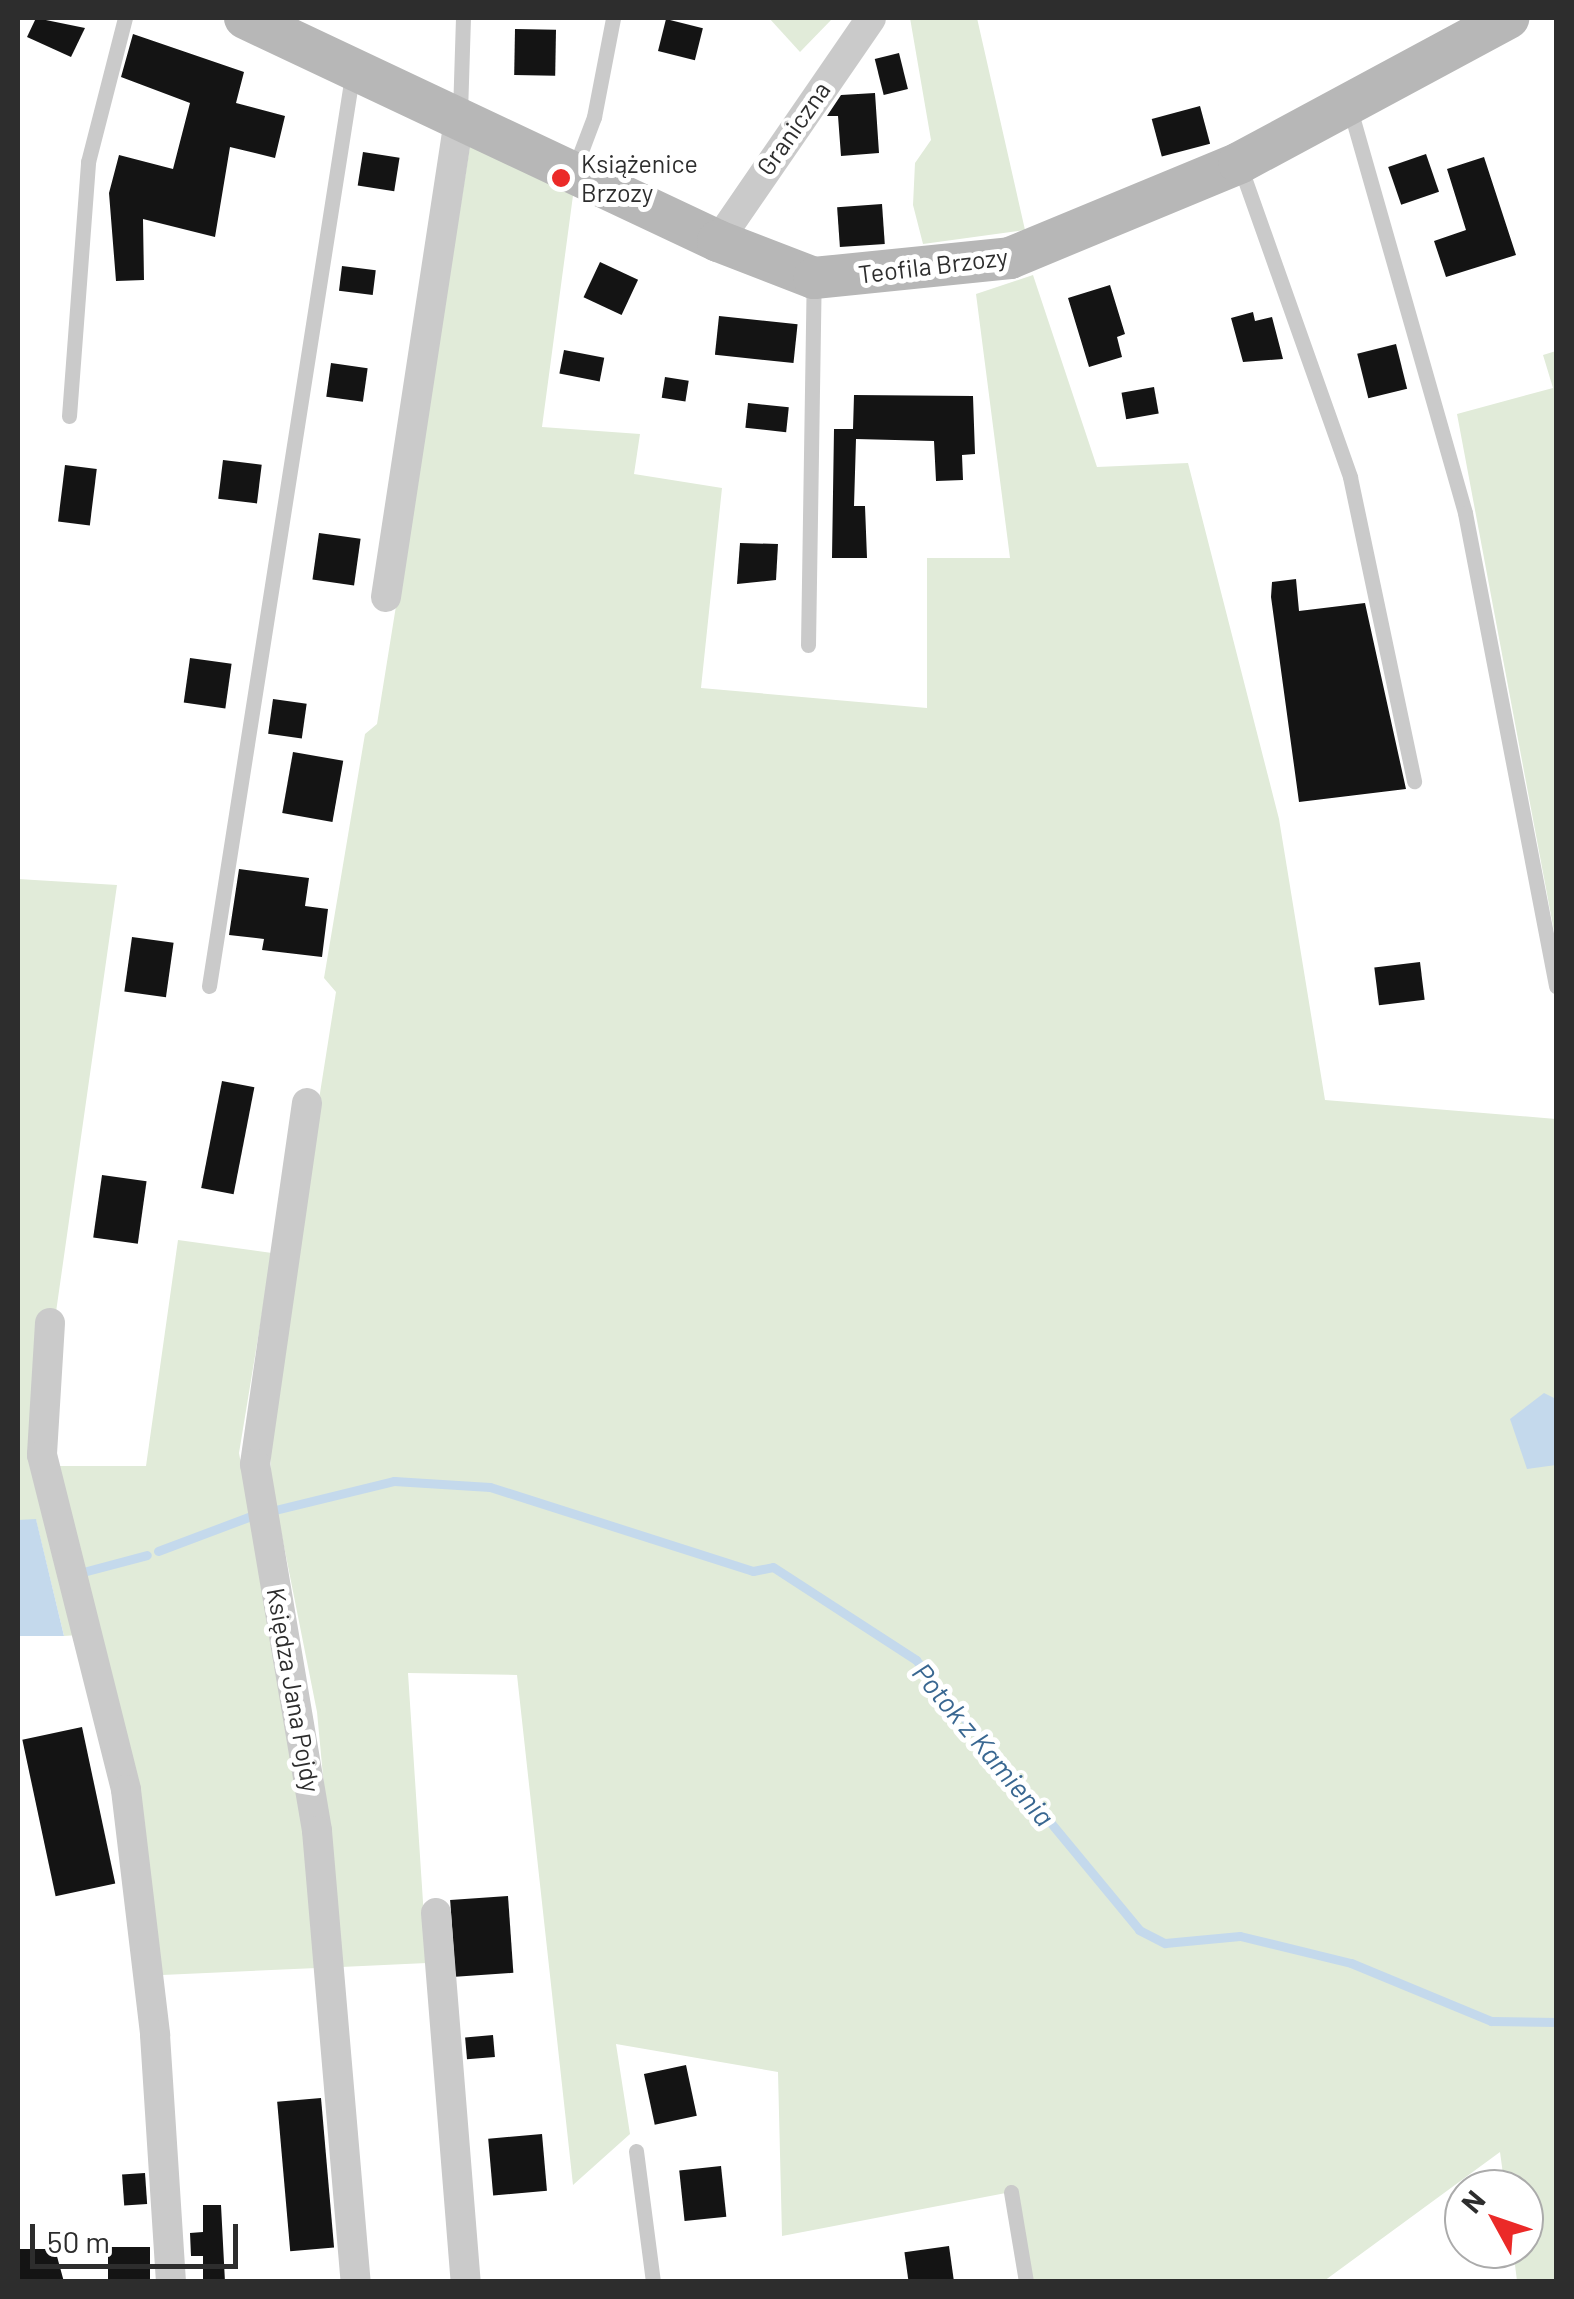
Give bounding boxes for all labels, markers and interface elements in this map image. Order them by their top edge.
street label: Graniczna [750,75,836,181]
place label: Książenice Brzozy [581,149,698,208]
marker: Książenice Brzozy [550,167,572,189]
street label: Teofila Brzozy [856,241,1010,289]
street label: Księdza Jana Pojdy [261,1585,327,1795]
water label: Potok z Kamienia [906,1656,1062,1832]
north arrow [1444,2169,1544,2269]
text: N [1454,2183,1492,2219]
scale bar [35,2204,242,2266]
text: 50 m [47,2223,110,2259]

